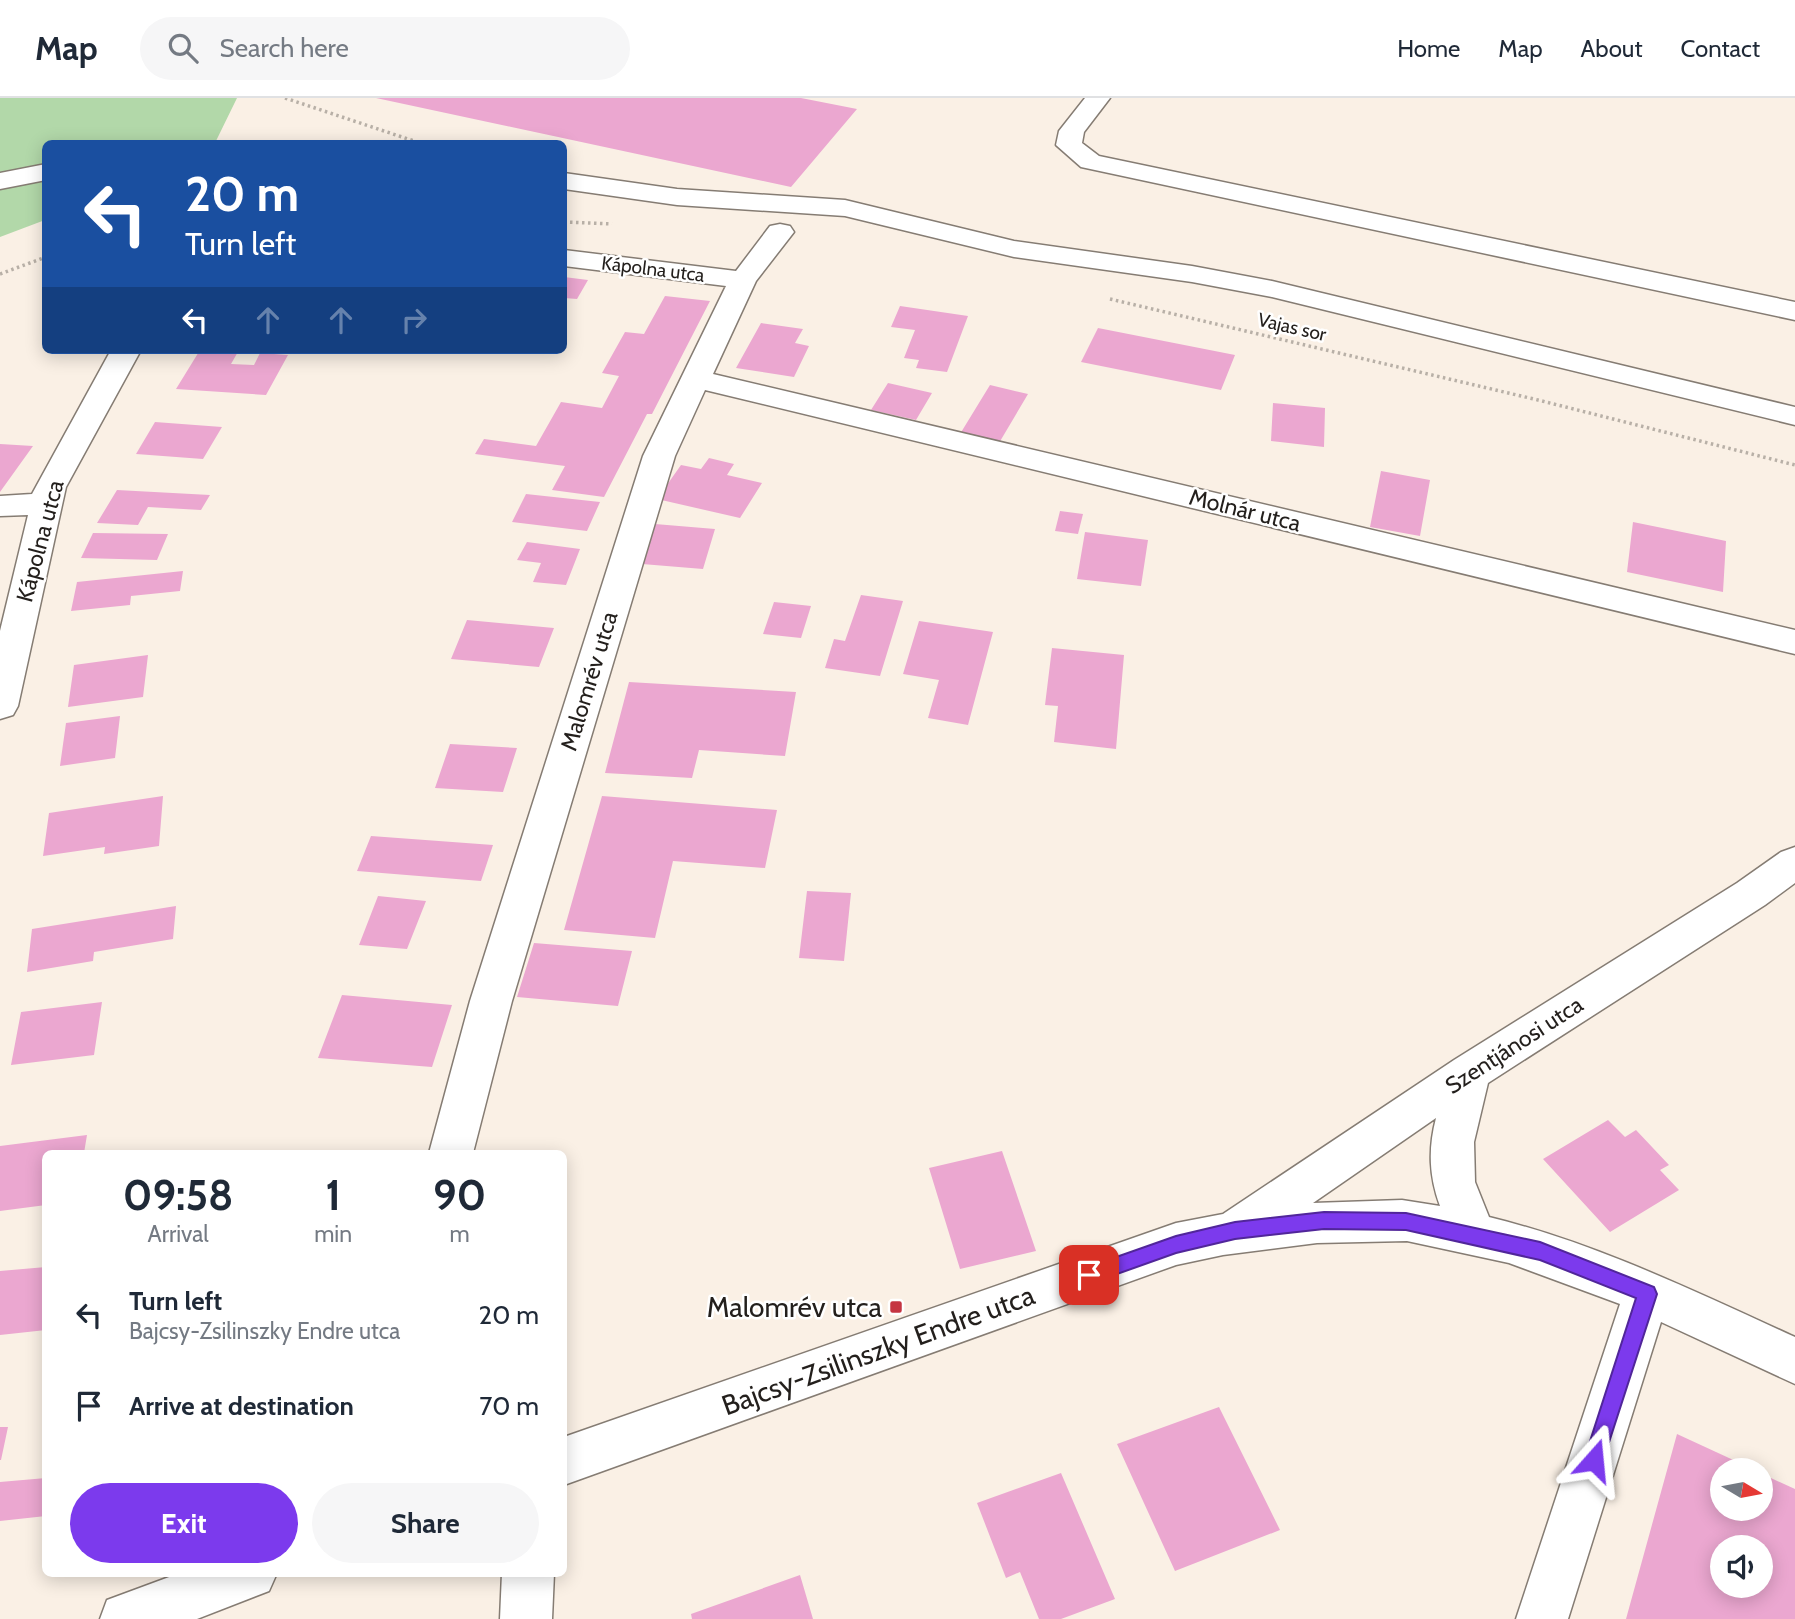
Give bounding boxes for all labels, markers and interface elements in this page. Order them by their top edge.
search box [140,17,630,80]
text: Map [35,28,98,68]
icon: search [164,29,202,67]
text: Search here [220,32,349,64]
text: Home [1397,34,1460,63]
text: Map [1498,34,1543,63]
text: About [1581,34,1643,63]
text: Contact [1681,34,1760,63]
text: 20 m [185,164,299,223]
icon: left [70,168,161,259]
text: Turn left [185,224,296,263]
street label: Kápolna utca [600,251,706,287]
icon: left [176,301,214,339]
icon: ahead [249,301,287,339]
icon: ahead [322,301,360,339]
icon: right [395,301,433,339]
street label: Vajas sor [1256,308,1328,346]
street label: Kápolna utca [10,477,70,605]
street label: Molnár utca [1186,483,1304,537]
street label: Malomrév utca [555,608,623,754]
street label: Szentjánosi utca [1440,990,1588,1100]
text: 09:58 [123,1169,233,1221]
text: 1 [325,1169,341,1221]
text: 90 [433,1169,486,1221]
text: Arrival [147,1220,209,1248]
text: min [314,1220,352,1248]
text: m [449,1220,470,1248]
pin [1059,1245,1119,1305]
icon: arrive [1070,1256,1108,1294]
street label: Bajcsy-Zsilinszky Endre utca [717,1277,1039,1422]
text: Turn left [129,1285,222,1317]
place label: Malomrév utca [707,1290,883,1324]
icon: left [70,1296,108,1334]
text: 20 m [479,1299,539,1331]
marker: Malomrév utca [888,1299,904,1315]
text: Bajcsy-Zsilinszky Endre utca [129,1317,400,1345]
icon: arrive [70,1387,108,1425]
text: Arrive at destination [129,1390,354,1422]
text: 70 m [479,1390,539,1422]
position arrow [1557,1423,1631,1497]
north arrow [1710,1458,1773,1521]
map controls [1710,1458,1773,1598]
button: Exit [70,1483,298,1563]
button: Share [312,1483,539,1563]
button: sound [1710,1535,1773,1598]

